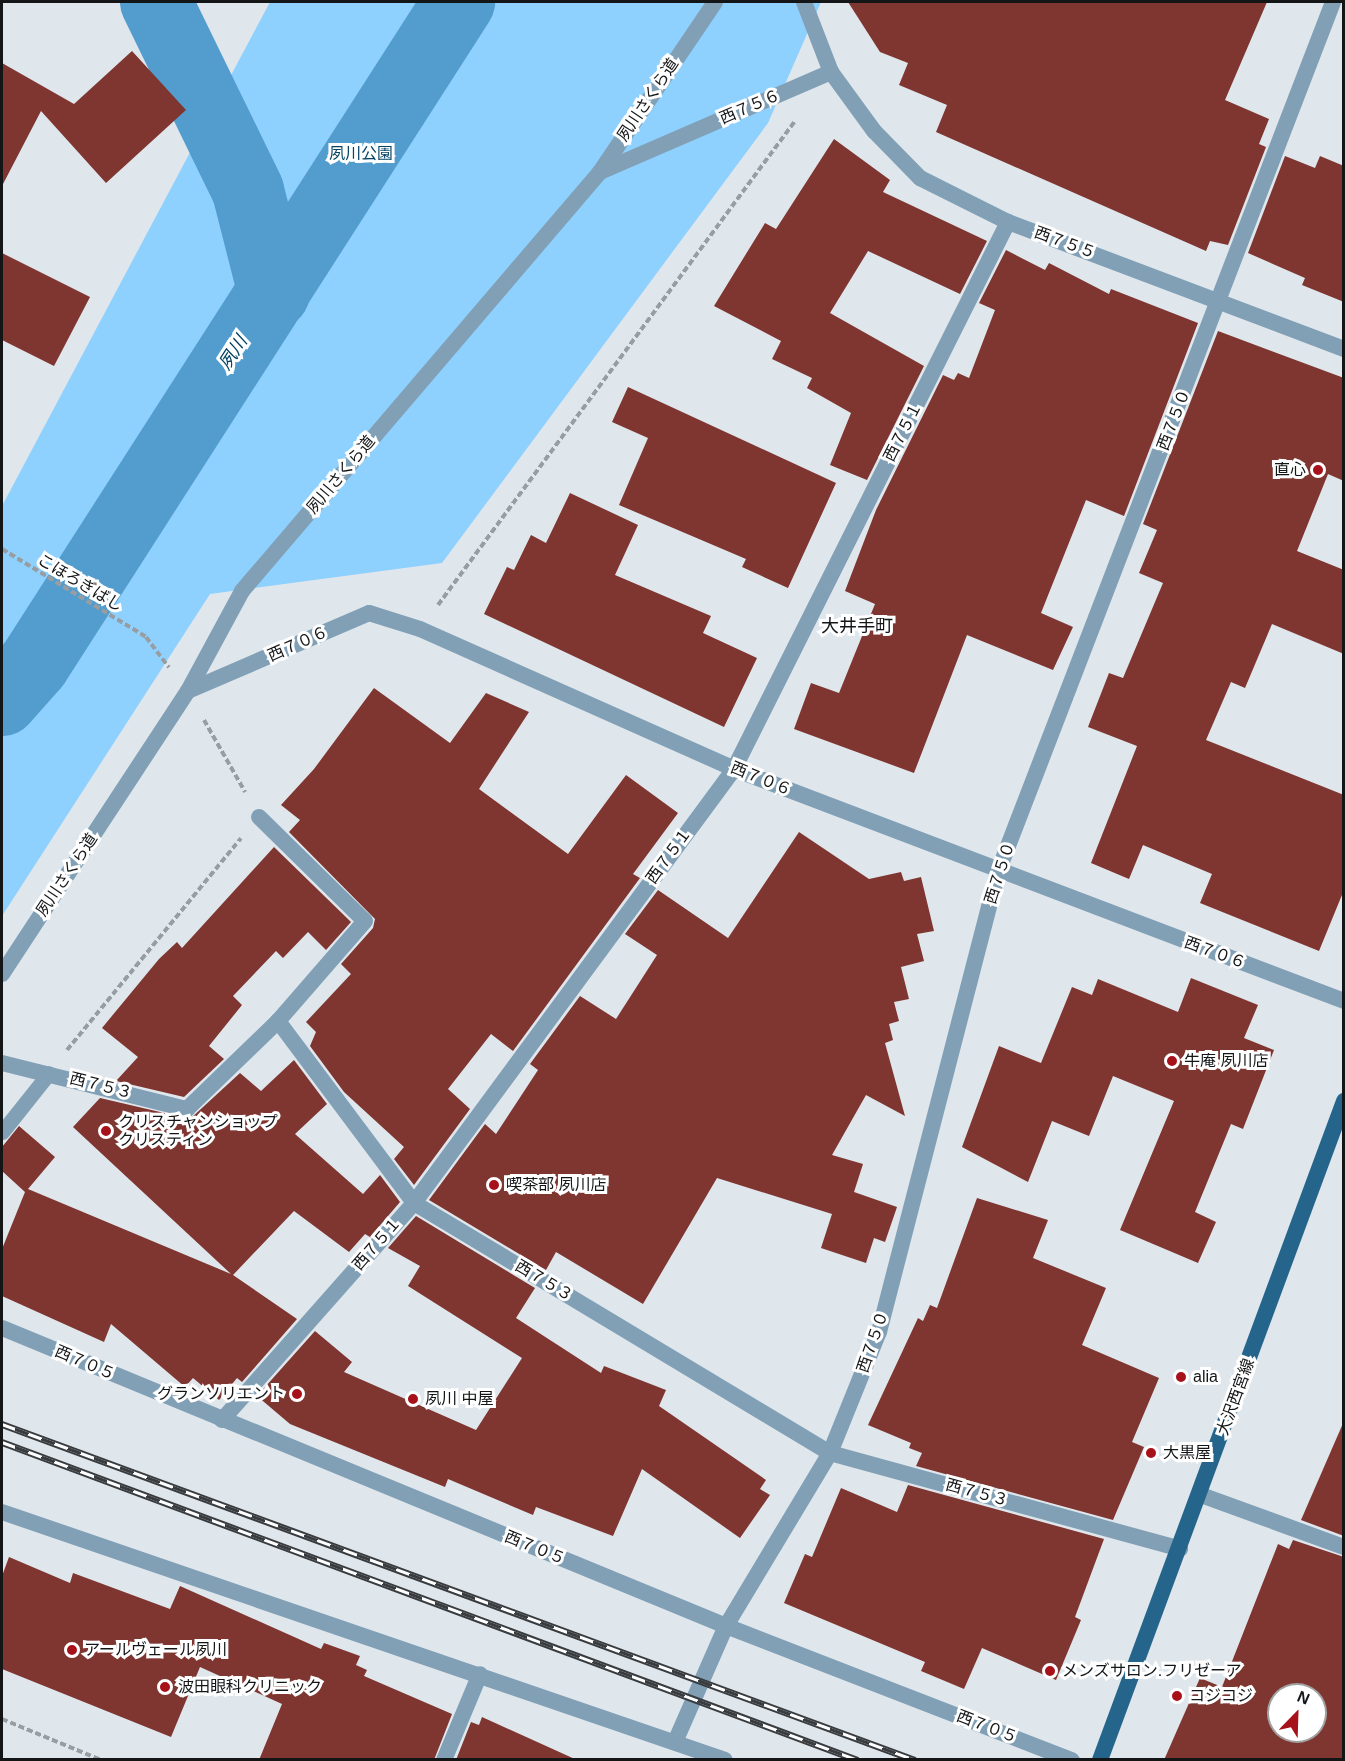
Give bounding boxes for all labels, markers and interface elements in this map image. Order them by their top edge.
street label: 夙川さくら道 [613,55,683,145]
street label: 西７５６ [717,86,783,128]
park label: 夙川公園 [329,144,393,164]
street label: 西７５５ [1032,223,1098,263]
water label: 夙川 [214,332,252,374]
street label: 西７５０ [1154,387,1194,453]
street label: 西７５１ [880,399,926,465]
street label: 夙川さくら道 [303,432,379,518]
place label: 直心 [1274,460,1306,480]
marker: 直心 [1311,463,1325,477]
street label: こほろぎばし [34,550,126,616]
district label: 大井手町 [821,615,893,637]
street label: 西７０６ [265,622,331,666]
street label: 西７０６ [728,758,794,800]
street label: 西７５１ [642,824,696,888]
street label: 夙川さくら道 [32,830,102,920]
street label: 西７５０ [981,840,1019,906]
street label: 西７０６ [1182,933,1248,973]
place label: 牛庵 夙川店 [1184,1051,1268,1071]
marker: 牛庵 夙川店 [1165,1054,1179,1068]
street label: 西７５３ [68,1069,134,1103]
place label: クリスチャンショップ クリスティン [118,1112,278,1150]
marker: クリスチャンショップ クリスティン [99,1124,113,1138]
place label: 喫茶部 夙川店 [506,1175,606,1195]
marker: 喫茶部 夙川店 [487,1178,501,1192]
street label: 西７５１ [349,1214,405,1274]
street label: 西７５３ [512,1256,576,1306]
street label: 西７５０ [854,1309,892,1375]
street label: 西７０５ [52,1342,118,1384]
street label: 大沢西宮線 [1213,1356,1259,1438]
place label: alia [1193,1367,1218,1387]
marker: alia [1174,1370,1188,1384]
place label: グランソリエント [157,1384,285,1404]
marker: グランソリエント [290,1387,304,1401]
place label: 夙川 中屋 [425,1389,493,1409]
marker: 夙川 中屋 [406,1392,420,1406]
place label: 大黒屋 [1163,1443,1211,1463]
marker: 大黒屋 [1144,1446,1158,1460]
street label: 西７５３ [944,1475,1010,1511]
street label: 西７０５ [502,1527,568,1569]
place label: アールヴェール夙川 [84,1640,227,1660]
marker: アールヴェール夙川 [65,1643,79,1657]
place label: メンズサロン.フリゼーア [1062,1661,1242,1681]
marker: メンズサロン.フリゼーア [1043,1664,1057,1678]
place label: 波田眼科クリニック [178,1677,322,1697]
marker: 波田眼科クリニック [156,1678,174,1696]
north arrow [1267,1683,1327,1743]
place label: コジコジ [1189,1686,1253,1706]
text: N [1295,1688,1312,1708]
marker: コジコジ [1170,1689,1184,1703]
street label: 西７０５ [954,1707,1020,1747]

